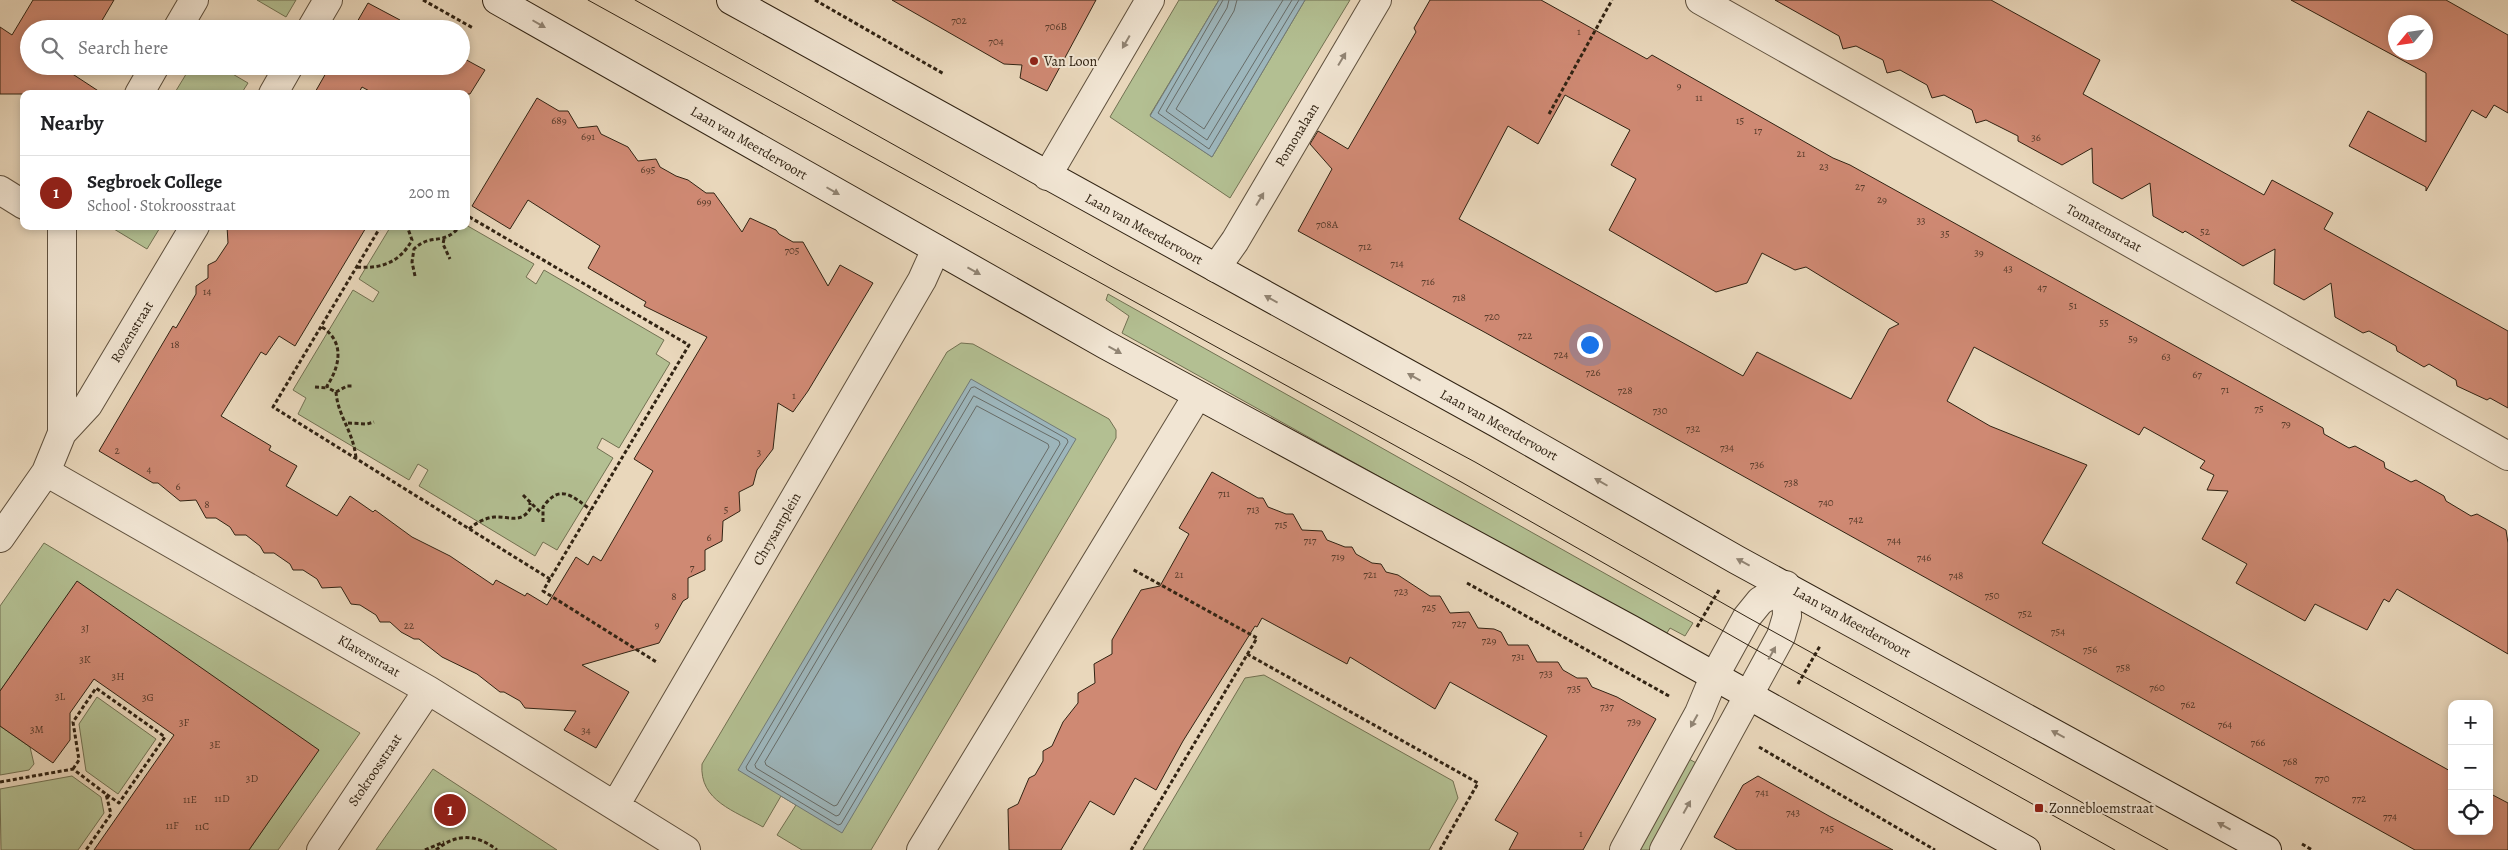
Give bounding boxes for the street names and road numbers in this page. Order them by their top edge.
street label: Pomonalaan [1271,99,1324,170]
street label: Laan van Meerdervoort [687,102,811,184]
street label: Laan van Meerdervoort [1082,189,1207,270]
street label: Tomatenstraat [2063,199,2146,257]
street label: Rozenstraat [106,297,158,366]
street label: Laan van Meerdervoort [1437,385,1562,466]
street label: Chrysantplein [748,489,806,569]
street label: Laan van Meerdervoort [1790,582,1915,663]
street label: Klaverstraat [334,630,404,682]
street label: Stokroosstraat [344,730,407,810]

